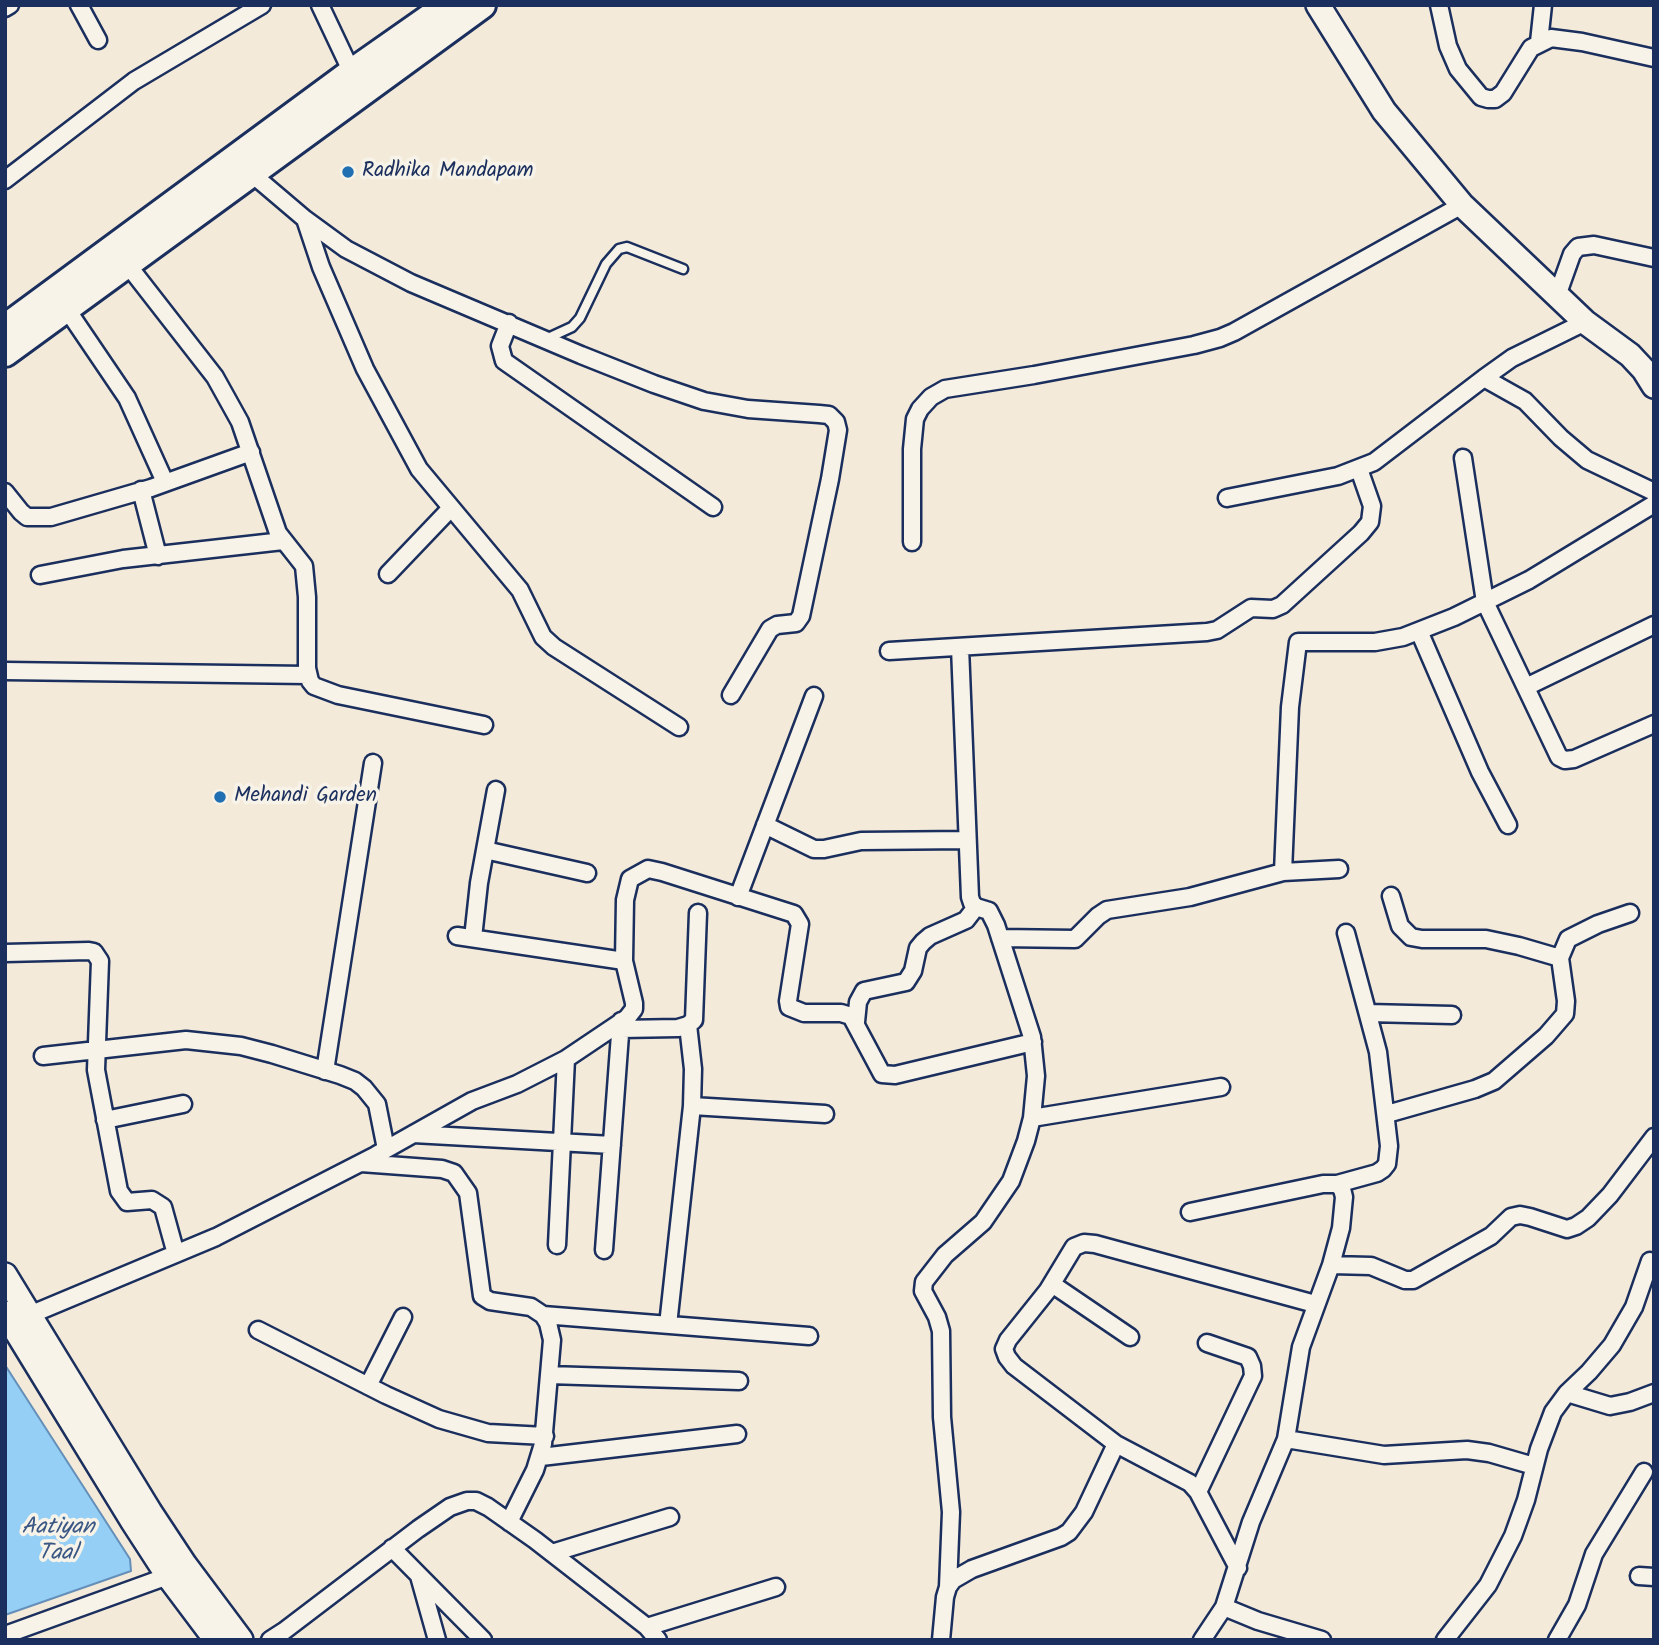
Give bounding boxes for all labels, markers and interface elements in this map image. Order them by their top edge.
place label: Radhika Mandapam [362,159,534,185]
marker: Radhika Mandapam [340,164,356,180]
place label: Mehandi Garden [234,784,377,810]
marker: Mehandi Garden [212,789,228,805]
water label: Aatiyan Taal [22,1515,94,1569]

